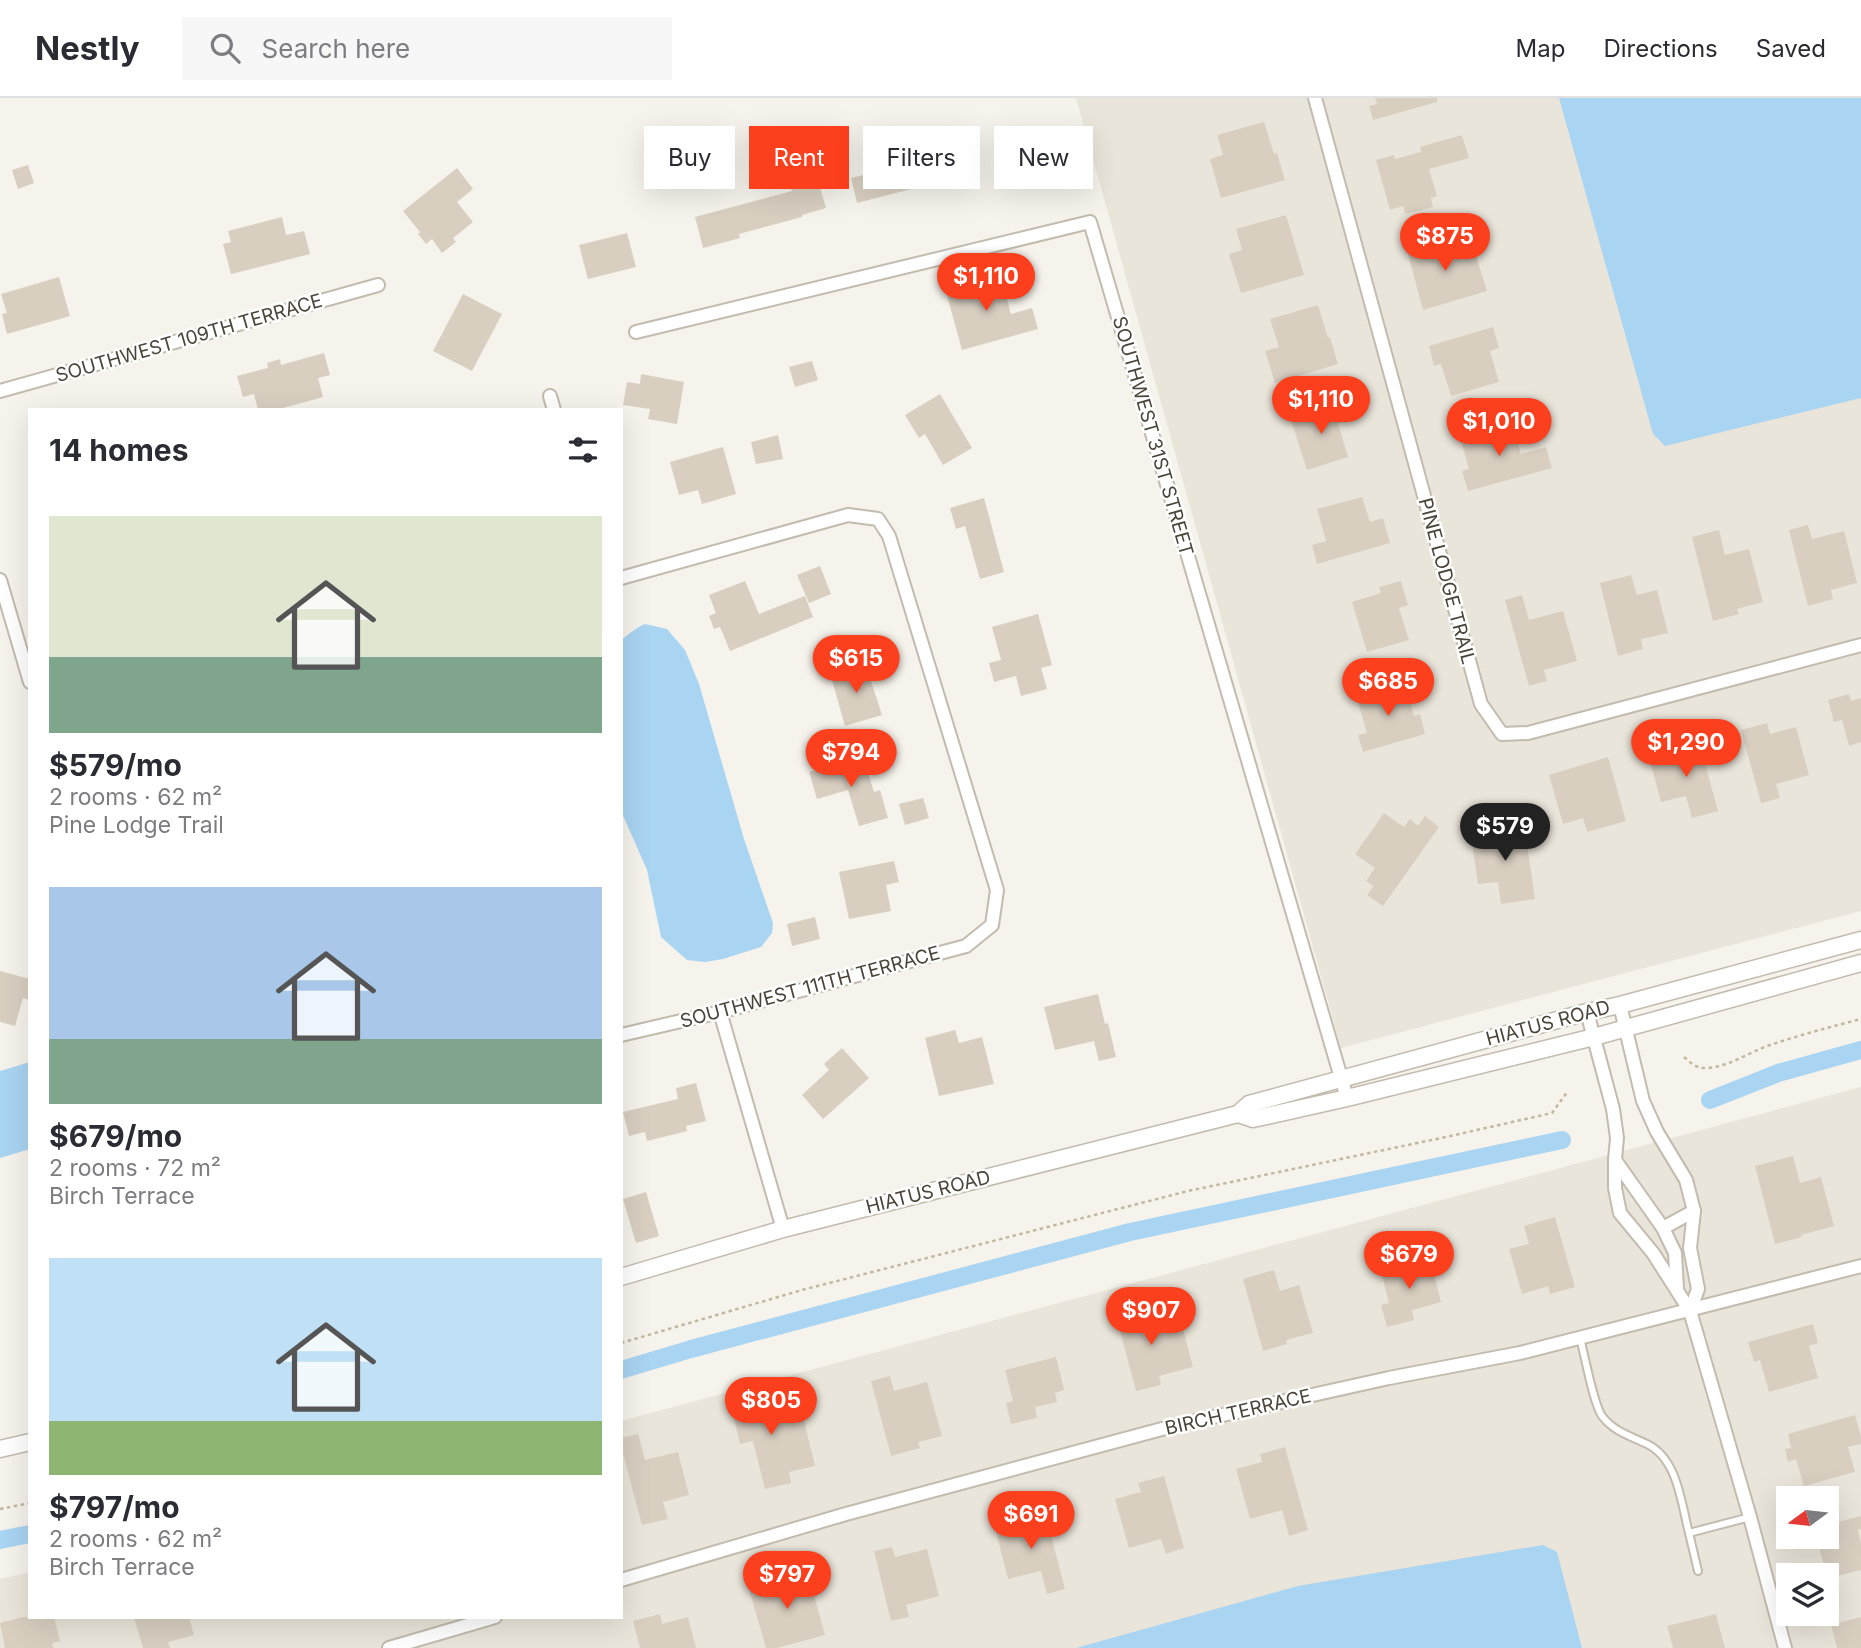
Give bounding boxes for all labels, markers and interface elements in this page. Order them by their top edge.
search box [182,17,672,80]
text: Nestly [35,28,140,68]
icon: search [206,29,244,67]
text: Search here [262,33,410,64]
text: Map [1516,34,1565,63]
text: Directions [1603,34,1718,63]
text: Saved [1756,34,1826,63]
chip: Buy [644,126,735,189]
chip: Rent [749,126,849,189]
chip: Filters [863,126,980,189]
chip: New [994,126,1093,189]
pin: $875 [1404,214,1486,273]
text: $875 [1416,222,1474,250]
pin: $1,110 [929,254,1043,313]
text: $1,110 [953,262,1019,290]
street label: SOUTHWEST 109TH TERRACE [53,289,325,387]
street label: SOUTHWEST 31ST STREET [1108,314,1198,558]
pin: $1,110 [1264,376,1378,436]
text: $1,110 [1288,385,1354,413]
pin: $1,010 [1442,398,1556,458]
text: $1,010 [1463,407,1535,435]
icon: filters [564,431,602,469]
text: 14 homes [49,432,188,468]
street label: PINE LODGE TRAIL [1414,495,1480,667]
icon: home [263,562,389,688]
pin: $615 [815,636,897,695]
text: $615 [829,644,883,672]
pin: $685 [1347,658,1429,718]
text: $685 [1358,667,1418,695]
pin: $1,290 [1629,720,1743,779]
text: $1,290 [1647,728,1725,756]
pin: $794 [810,730,892,789]
text: $794 [822,738,880,766]
text: $579/mo [49,747,182,783]
text: 2 rooms · 62 m² [49,783,222,811]
pin: $579 [1464,804,1546,863]
text: Pine Lodge Trail [49,811,224,839]
text: $579 [1476,812,1534,840]
icon: home [263,933,389,1059]
street label: SOUTHWEST 111TH TERRACE [678,941,942,1033]
street label: HIATUS ROAD [1483,995,1613,1051]
text: $679/mo [49,1118,182,1154]
text: 2 rooms · 72 m² [49,1154,221,1182]
street label: HIATUS ROAD [863,1165,993,1219]
text: Birch Terrace [49,1182,195,1210]
pin: $679 [1368,1232,1450,1291]
text: $679 [1380,1240,1438,1268]
pin: $907 [1110,1288,1192,1347]
text: $907 [1122,1296,1180,1324]
icon: home [263,1304,389,1430]
pin: $805 [730,1378,812,1437]
street label: BIRCH TERRACE [1163,1384,1313,1440]
text: $805 [741,1386,801,1414]
north arrow [1776,1486,1839,1549]
map controls [1776,1486,1839,1626]
text: $797/mo [49,1489,180,1525]
pin: $691 [990,1492,1072,1551]
text: $691 [1004,1500,1058,1528]
text: 2 rooms · 62 m² [49,1525,222,1553]
pin: $797 [746,1552,828,1611]
text: Birch Terrace [49,1553,195,1581]
text: $797 [759,1560,815,1588]
button: layers [1776,1563,1839,1626]

